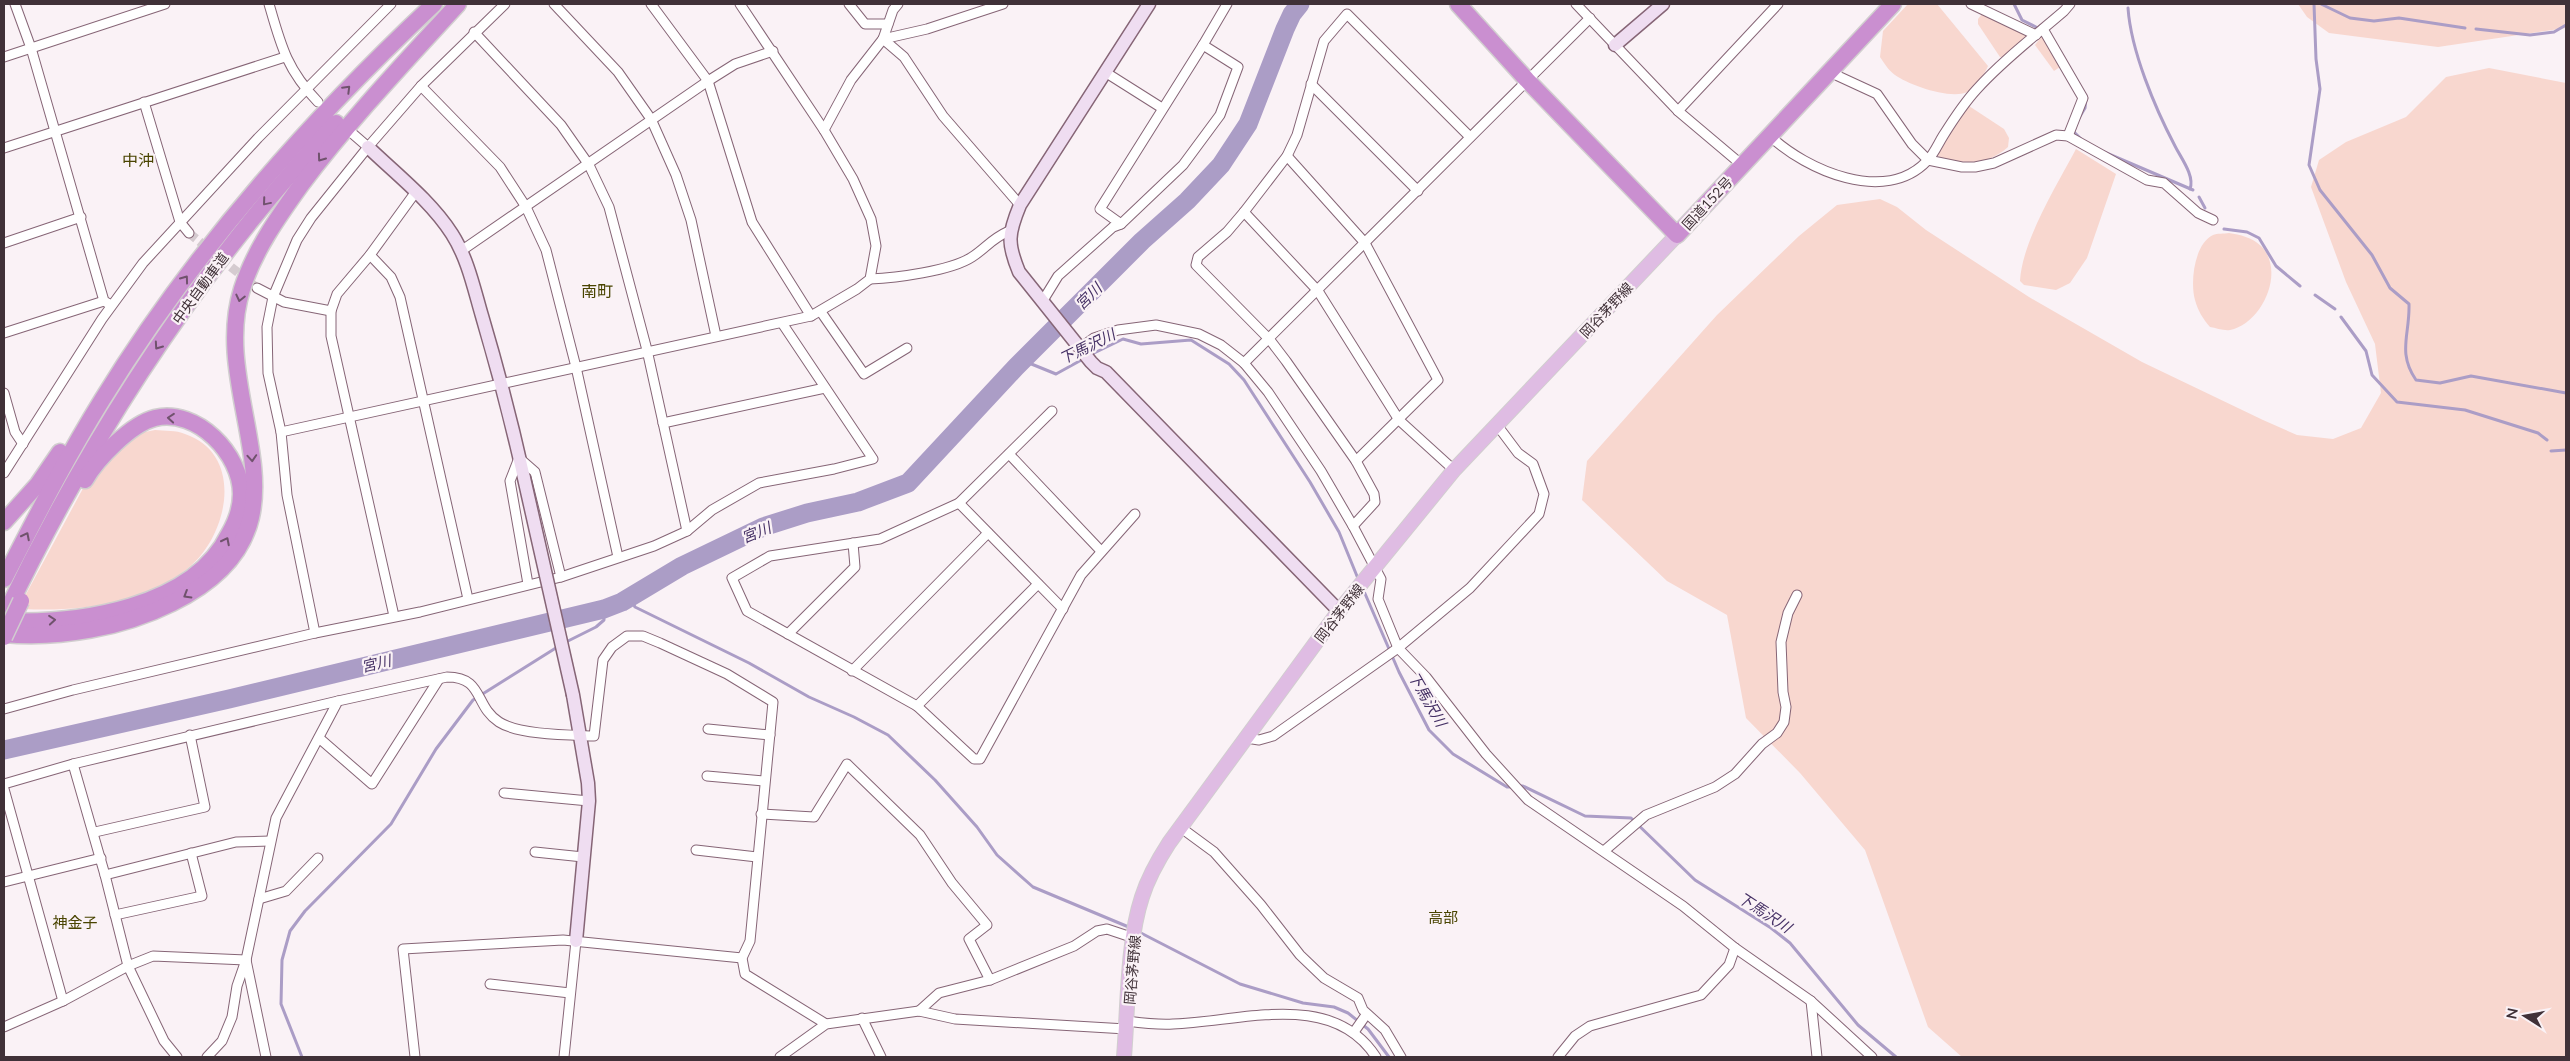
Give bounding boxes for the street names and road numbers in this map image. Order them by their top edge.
street label: 国道152号 [1678,173,1736,233]
street label: 中央自動車道 [168,249,232,327]
street label: 岡谷茅野線 [1576,279,1636,341]
street label: 岡谷茅野線 [1311,580,1367,646]
street label: 岡谷茅野線 [1120,934,1144,1006]

